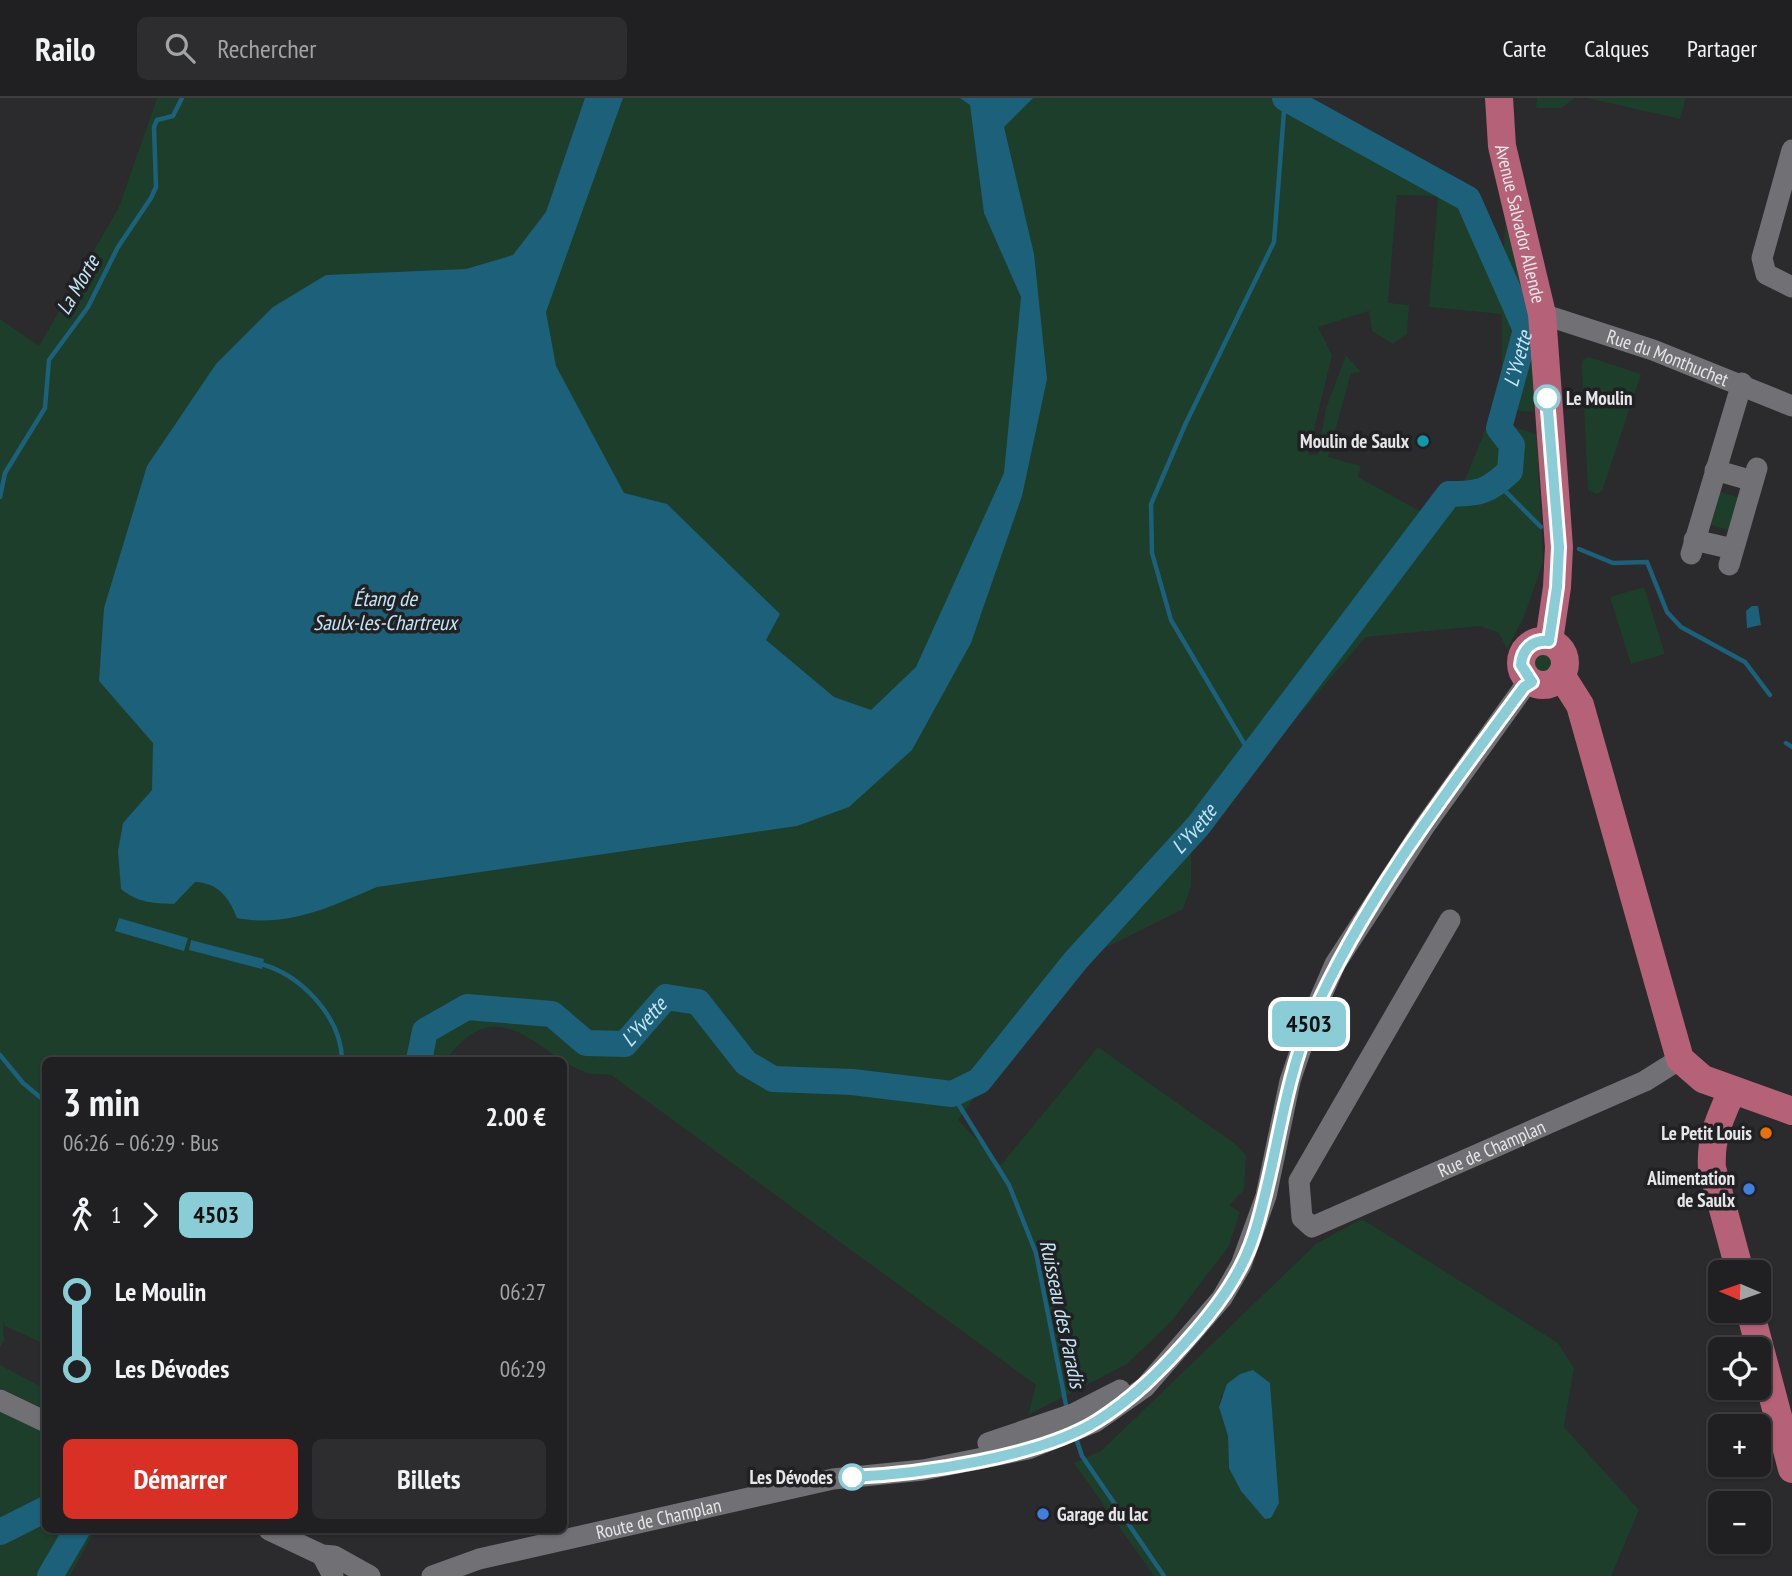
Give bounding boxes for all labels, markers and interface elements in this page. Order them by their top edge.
search box [137,17,627,80]
text: Railo [35,27,95,70]
icon: search [161,29,199,67]
text: Rechercher [217,32,316,65]
text: Carte [1503,33,1546,64]
text: Calques [1584,33,1649,64]
text: Partager [1687,33,1757,64]
street label: Avenue Salvador Allende [1490,142,1551,306]
water label: La Morte [50,249,106,319]
street label: Rue du Monthuchet [1604,324,1733,392]
water label: L'Yvette [1497,326,1538,390]
marker: Le Moulin [1534,385,1560,411]
place label: Le Moulin [1566,386,1633,410]
place label: Moulin de Saulx [1300,429,1410,453]
marker: Moulin de Saulx [1415,433,1431,449]
water label: Étang de Saulx-les-Chartreux [313,585,459,636]
water label: L'Yvette [1165,798,1223,859]
water label: L'Yvette [615,991,673,1052]
line badge: 4503 [1260,1001,1358,1047]
text: 4503 [1286,1008,1332,1039]
text: 3 min [63,1077,140,1126]
text: 2.00 € [485,1100,546,1133]
street label: Rue de Champlan [1434,1114,1549,1182]
place label: Le Petit Louis [1661,1121,1752,1145]
marker: Le Petit Louis [1758,1125,1774,1141]
text: 06:26 – 06:29 · Bus [63,1128,219,1157]
place label: Alimentation de Saulx [1646,1166,1736,1212]
marker: Alimentation de Saulx [1741,1181,1757,1197]
icon: walk [63,1196,101,1234]
icon: forward [131,1196,169,1234]
text: 4503 [193,1199,239,1230]
text: 1 [111,1200,121,1229]
water label: Ruisseau des Paradis [1034,1238,1092,1392]
north arrow [1708,1260,1771,1323]
map controls [1708,1260,1771,1554]
text: Le Moulin [115,1275,206,1308]
text: 06:27 [500,1277,546,1306]
button: locate [1708,1337,1771,1400]
text: Les Dévodes [115,1352,229,1385]
text: 06:29 [500,1354,546,1383]
button: + [1708,1414,1771,1477]
button: Démarrer [63,1439,298,1519]
button: Billets [312,1439,546,1519]
marker: Les Dévodes [839,1464,865,1490]
place label: Les Dévodes [749,1465,833,1489]
button: − [1708,1491,1771,1554]
street label: Route de Champlan [594,1493,723,1544]
place label: Garage du lac [1057,1502,1149,1526]
marker: Garage du lac [1035,1506,1051,1522]

